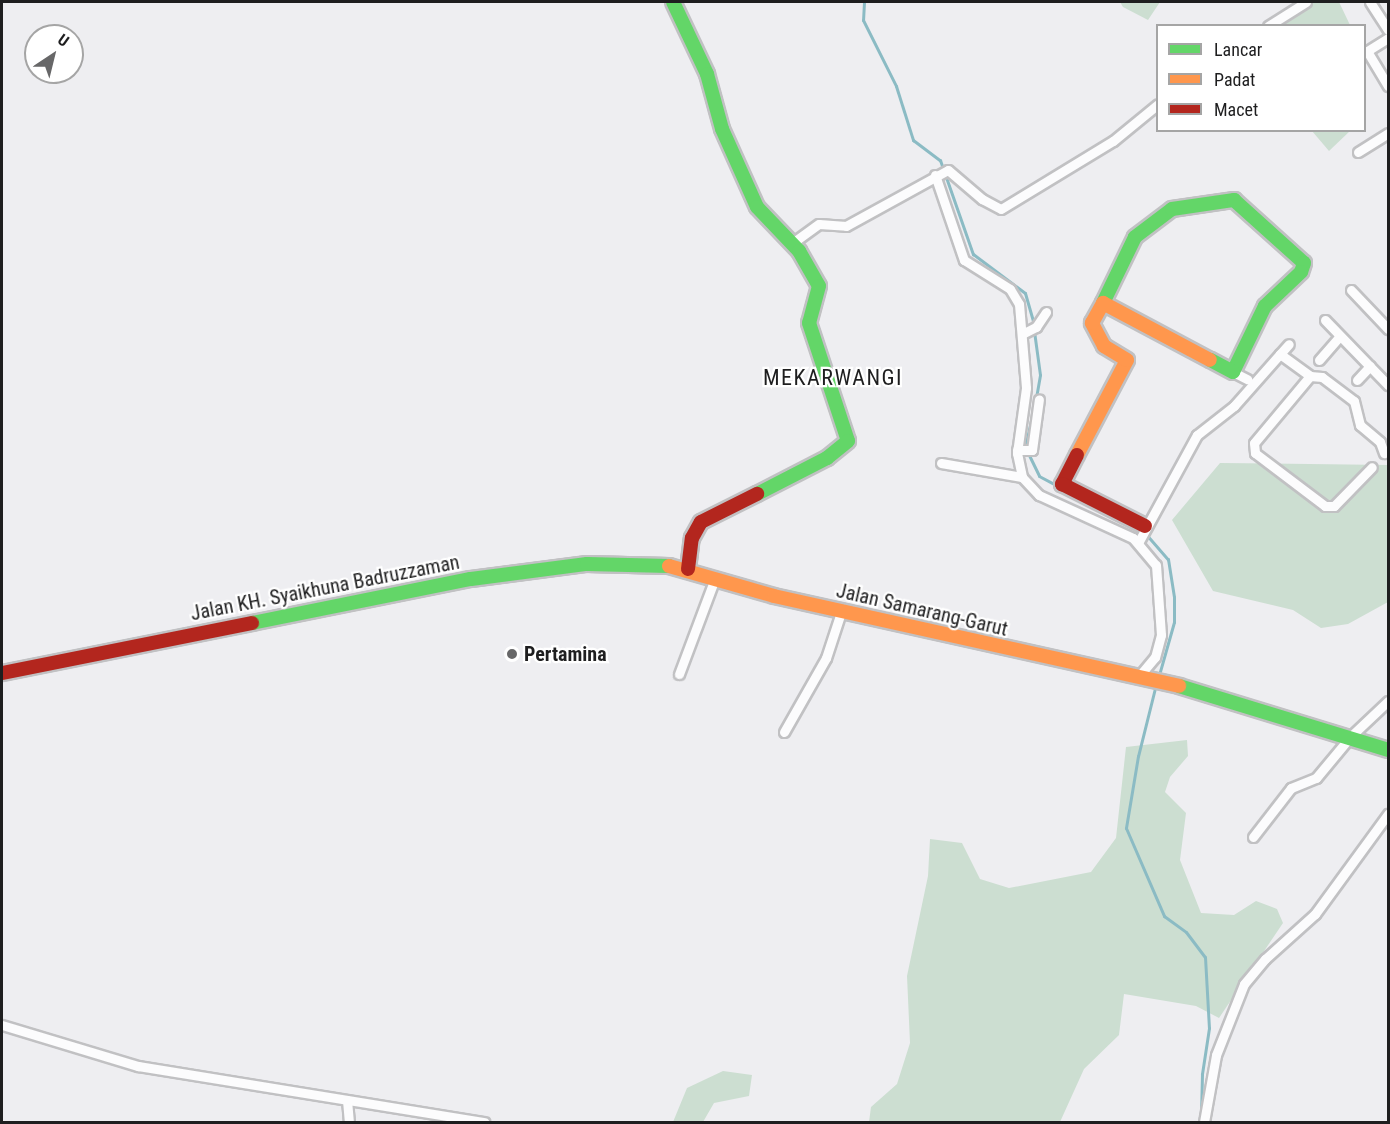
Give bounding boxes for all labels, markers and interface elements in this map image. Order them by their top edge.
north arrow [24,24,84,84]
legend [1156,24,1366,132]
text: U [54,30,73,51]
text: Lancar [1214,39,1262,60]
text: Padat [1214,69,1255,90]
text: Macet [1214,99,1258,120]
district label: MEKARWANGI [763,365,903,391]
street label: Jalan KH. Syaikhuna Badruzzaman [189,550,461,626]
street label: Jalan Samarang-Garut [834,579,1010,641]
place label: Pertamina [524,642,607,666]
marker: Pertamina [505,647,519,661]

